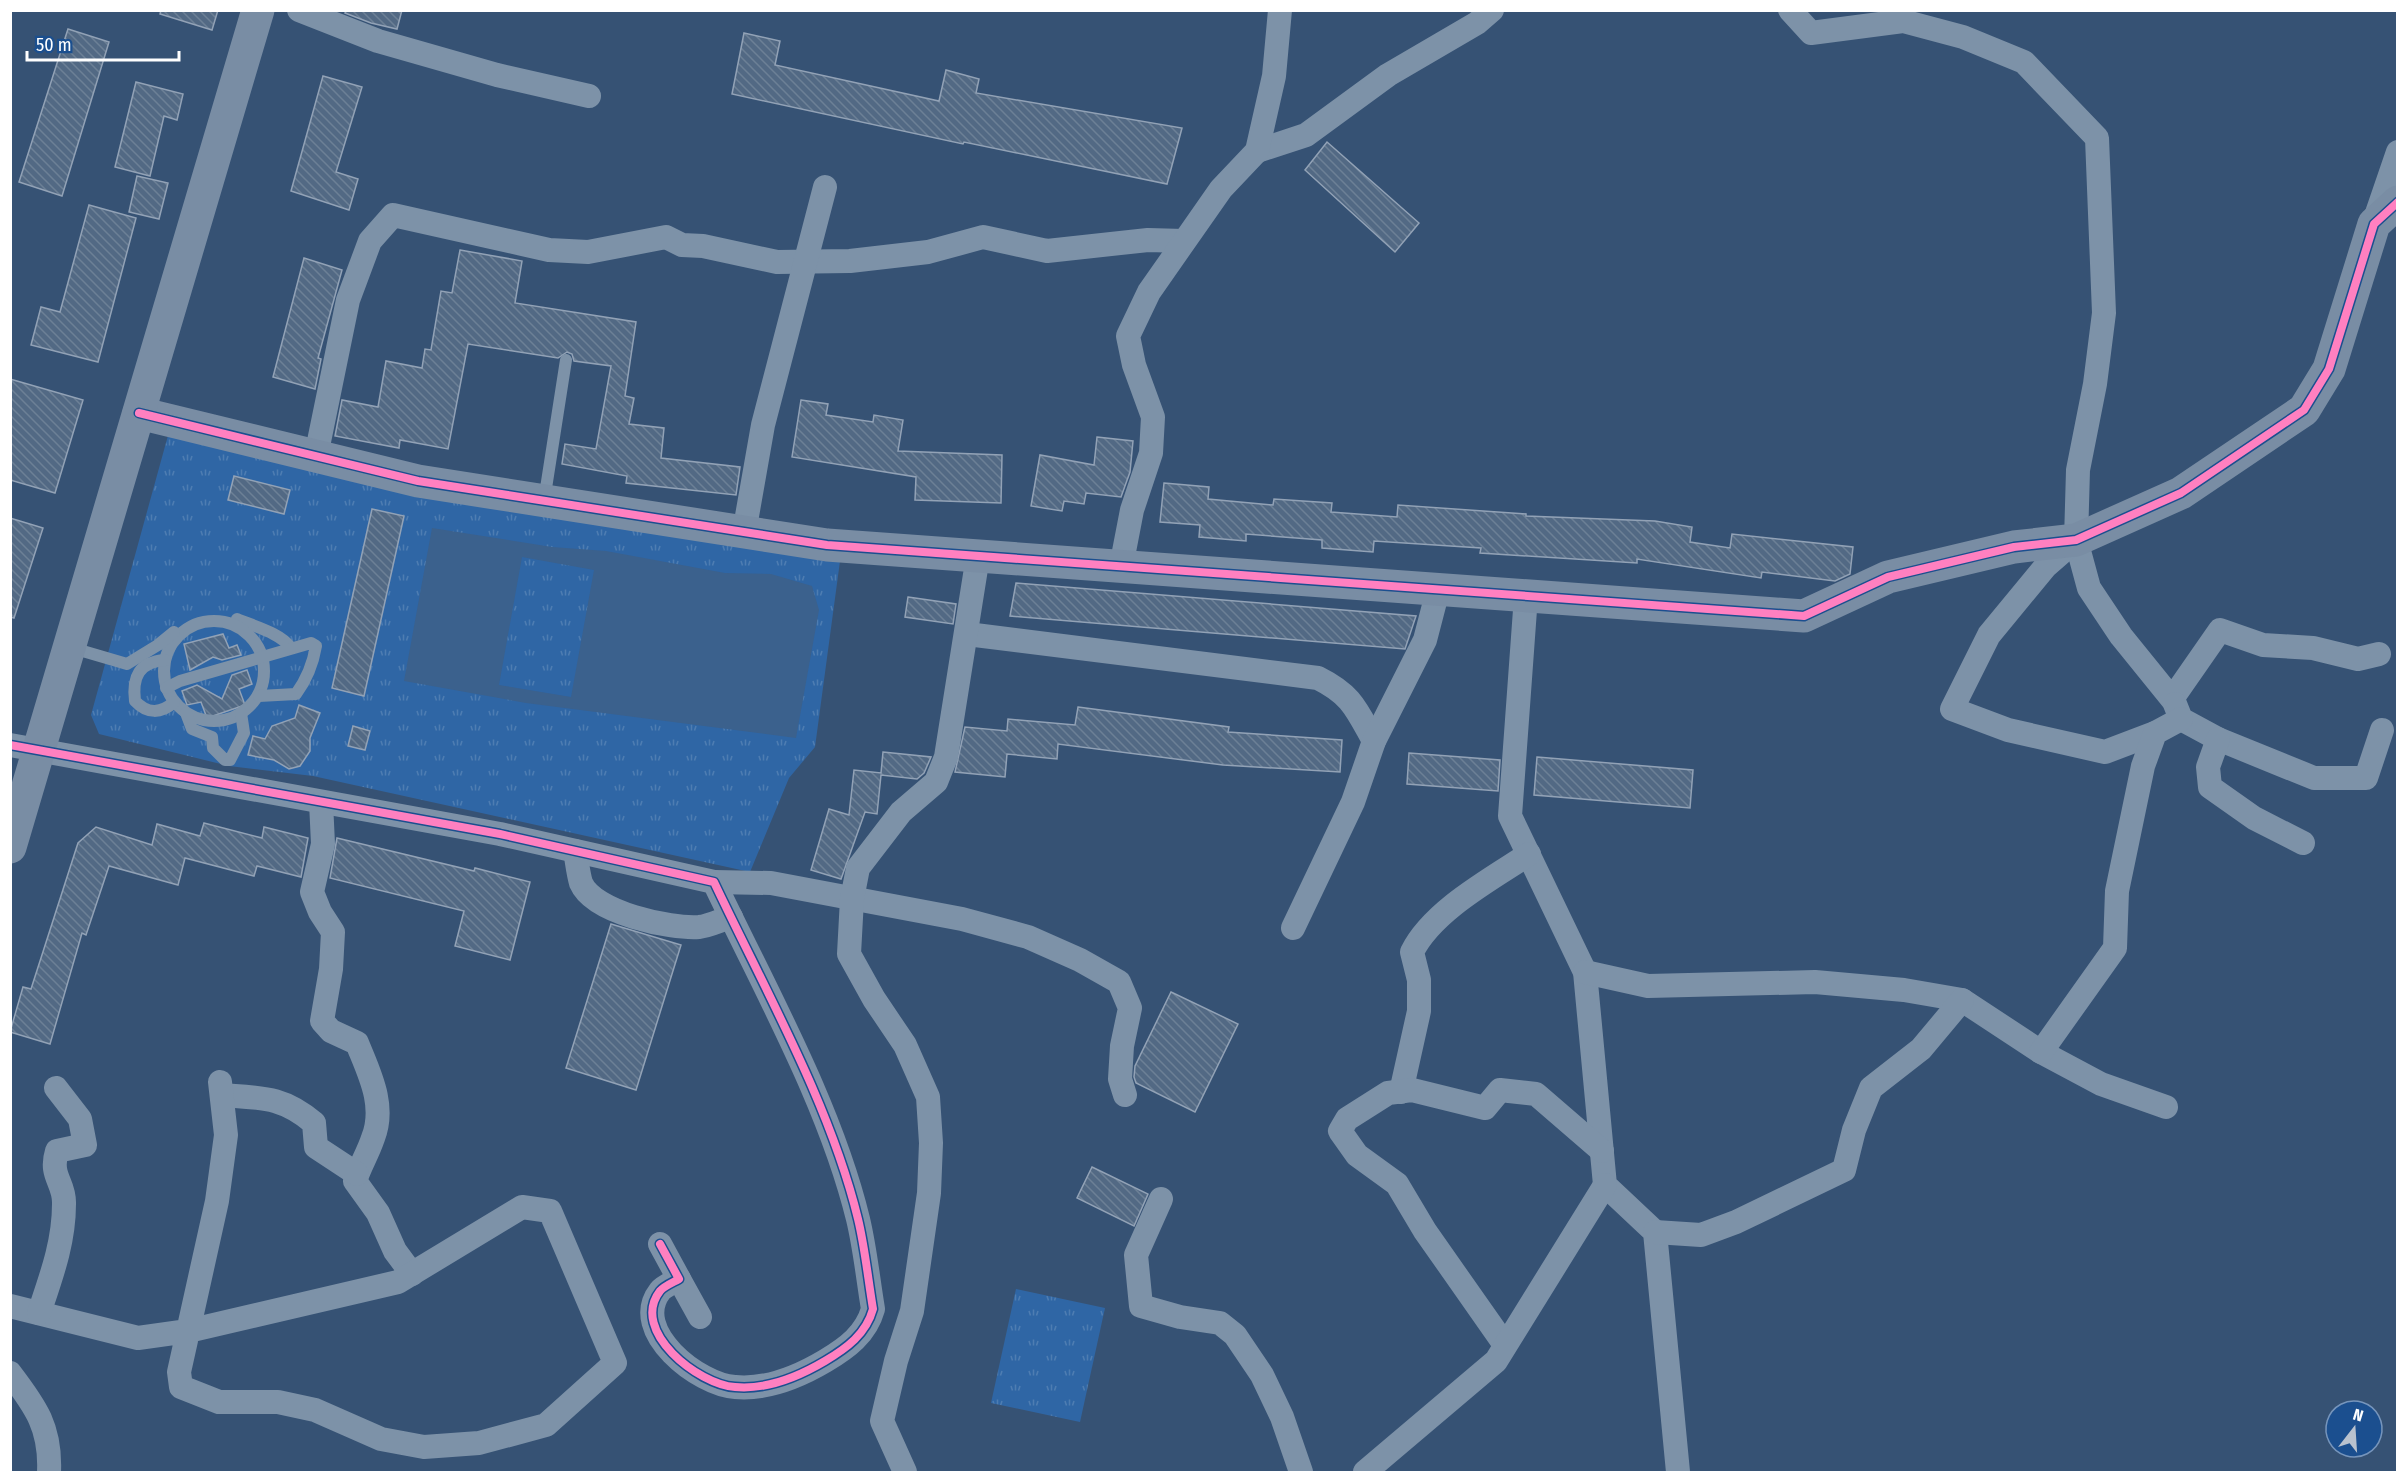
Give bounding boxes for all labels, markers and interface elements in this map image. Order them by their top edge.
scale bar [27,24,178,62]
text: 50 m [36,34,72,56]
north arrow [2324,1399,2384,1459]
text: N [2351,1405,2366,1426]

